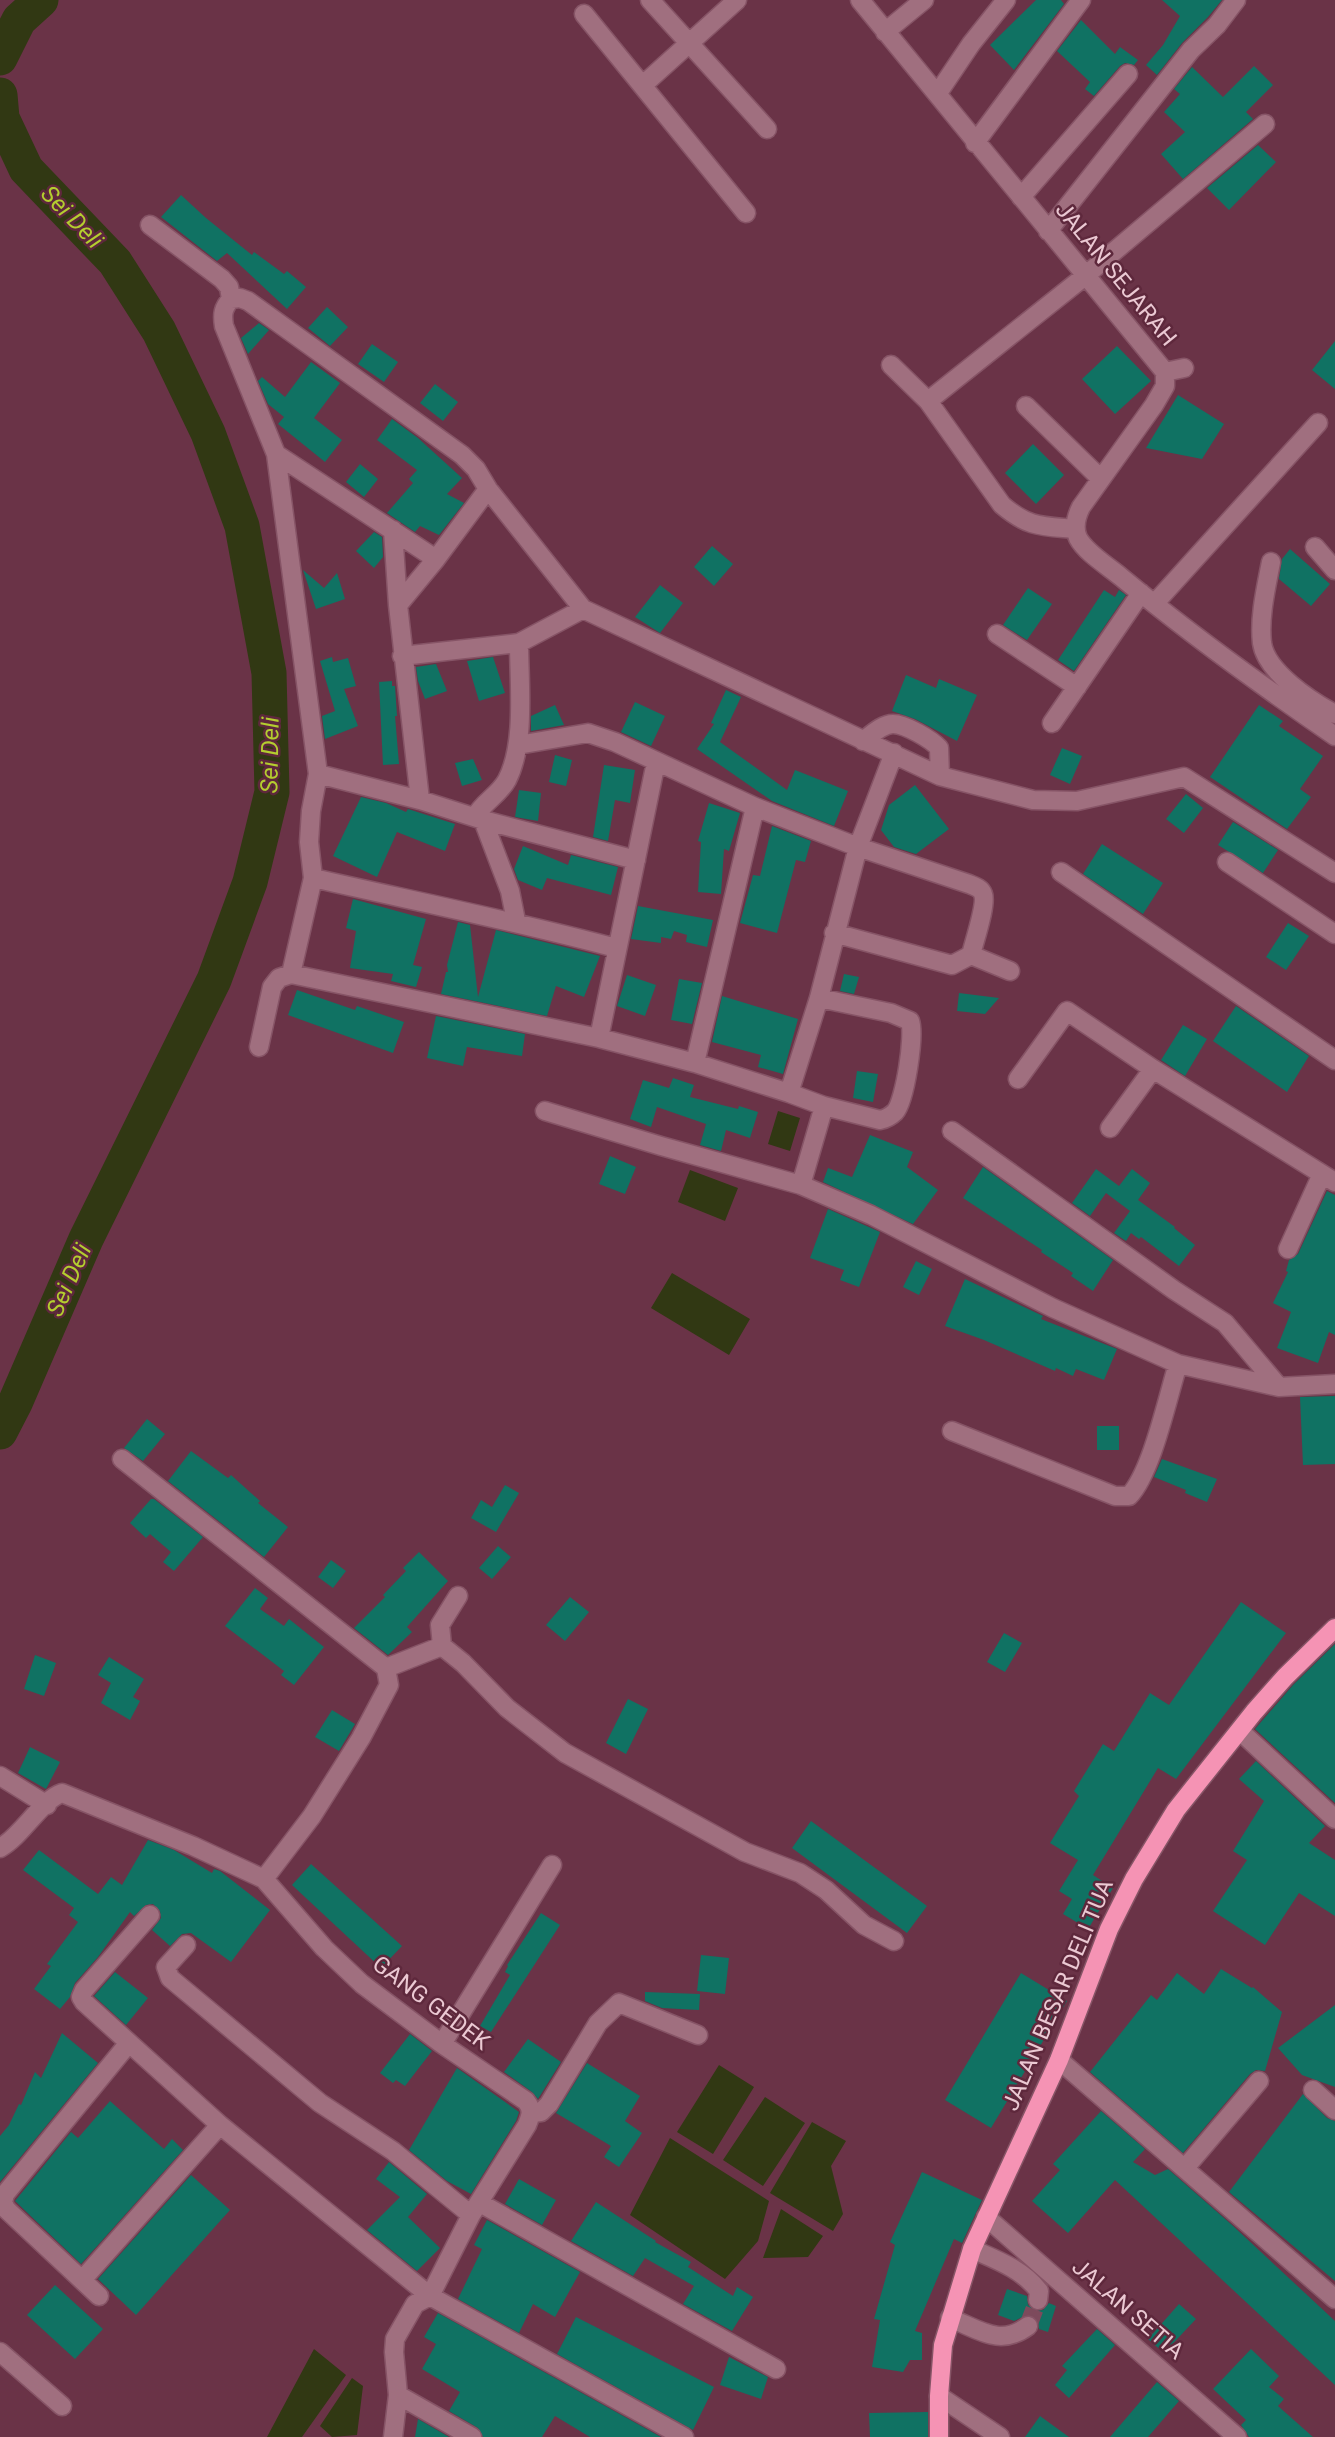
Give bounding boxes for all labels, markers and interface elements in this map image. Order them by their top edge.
water label: Sei Deli [35,180,109,255]
street label: JALAN SEJARAH [1050,197,1182,351]
water label: Sei Deli [255,716,285,794]
water label: Sei Deli [41,1239,98,1321]
street label: JALAN BESAR DELI TUA [997,1875,1119,2115]
street label: GANG GEDEK [367,1950,495,2056]
street label: JALAN SETIA [1067,2253,1189,2365]

